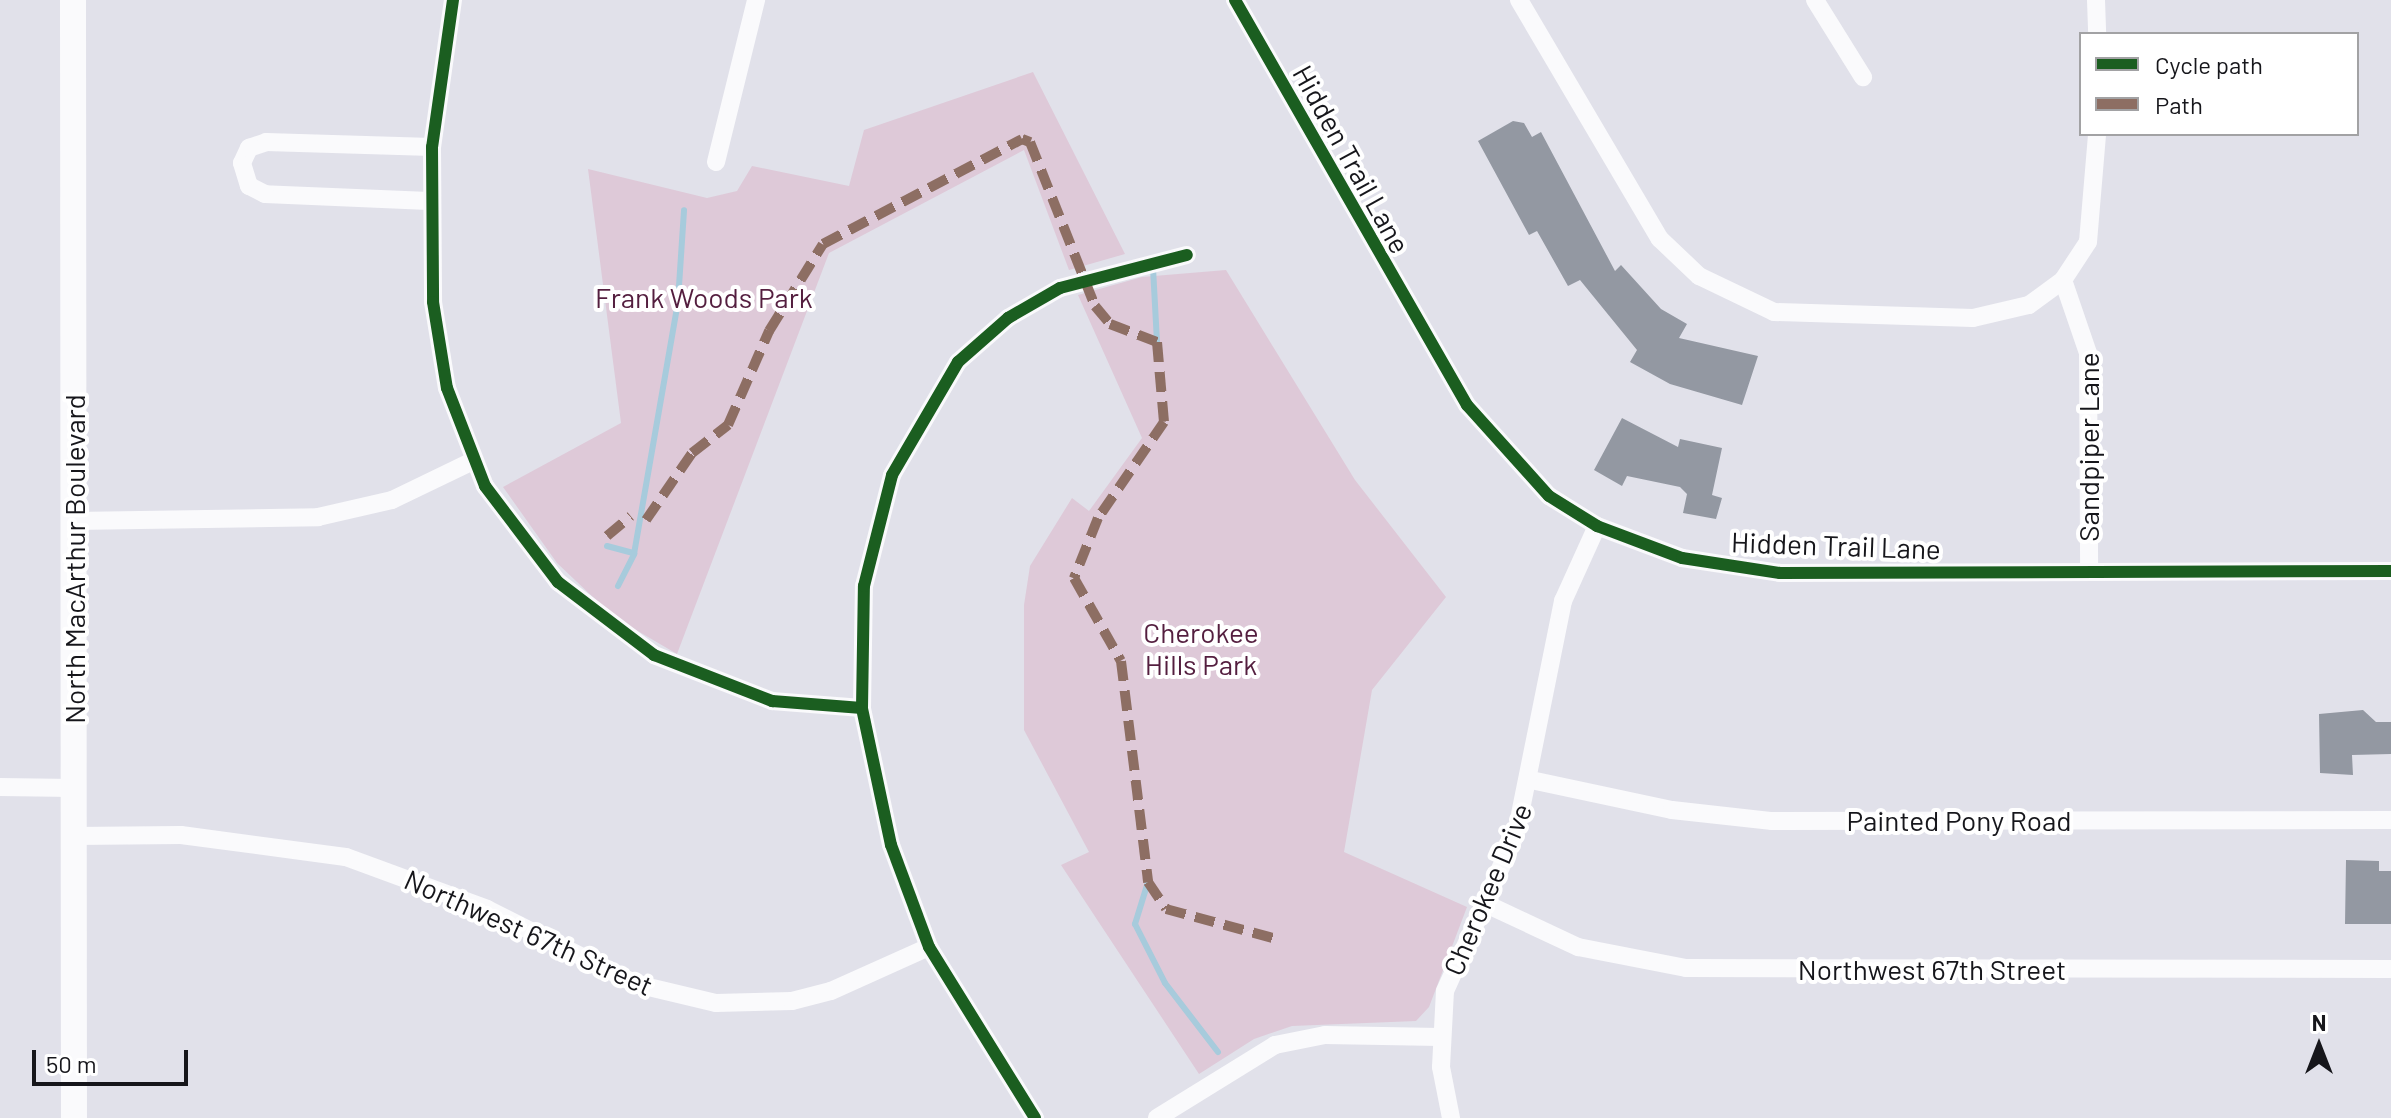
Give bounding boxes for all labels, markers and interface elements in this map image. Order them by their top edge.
legend [2079,32,2359,136]
text: Cycle path [2155,50,2263,79]
street label: Hidden Trail Lane [1286,59,1418,259]
text: Path [2155,90,2203,119]
park label: Frank Woods Park [595,280,813,314]
street label: Sandpiper Lane [2071,352,2105,542]
street label: North MacArthur Boulevard [57,394,91,724]
street label: Hidden Trail Lane [1731,525,1941,565]
park label: Cherokee Hills Park [1143,615,1259,681]
street label: Cherokee Drive [1436,798,1538,980]
street label: Painted Pony Road [1846,803,2072,837]
street label: Northwest 67th Street [400,862,658,1002]
street label: Northwest 67th Street [1798,952,2066,986]
north arrow [2279,1006,2359,1086]
text: N [2312,1009,2326,1035]
scale bar [36,1034,192,1084]
text: 50 m [46,1049,97,1078]

